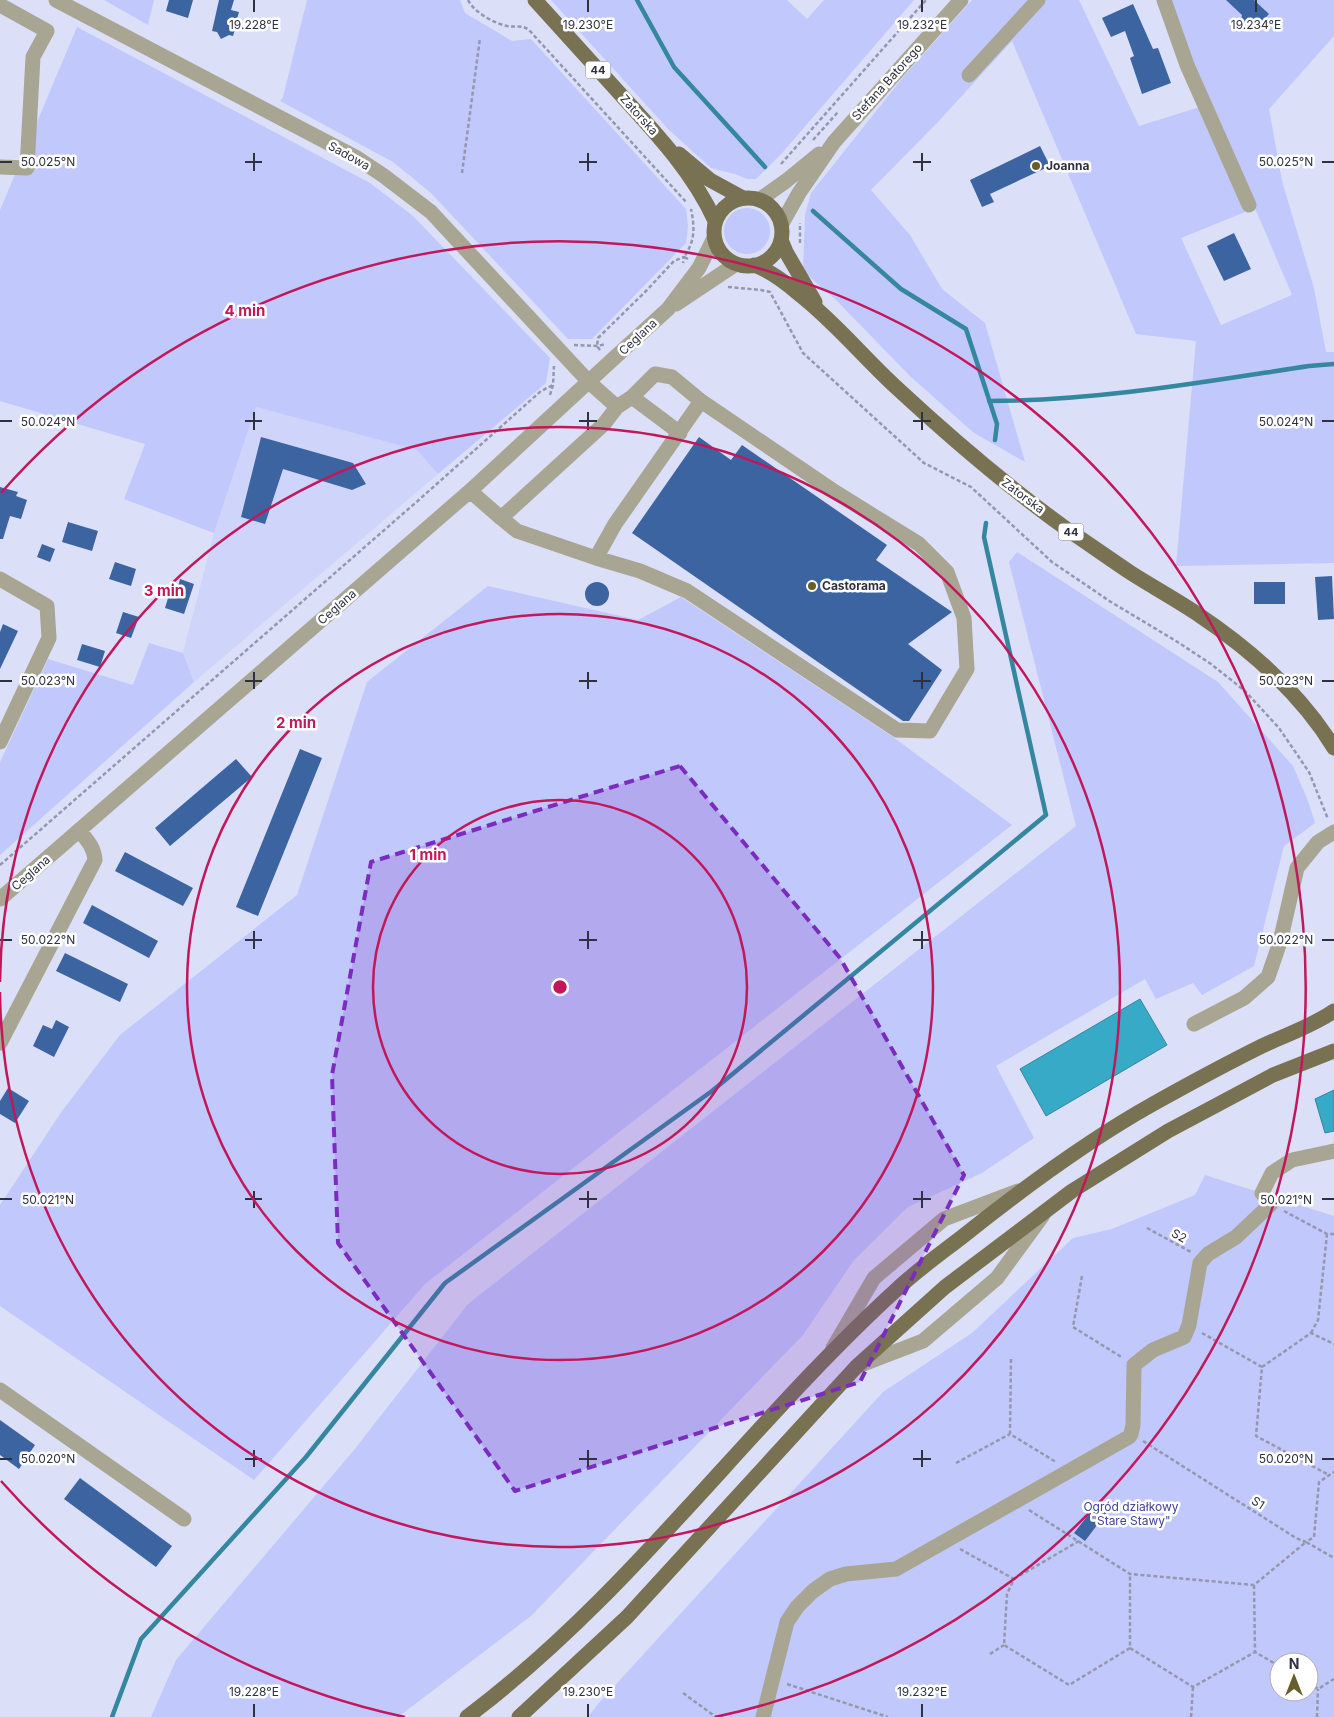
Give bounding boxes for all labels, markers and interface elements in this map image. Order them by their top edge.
text: 19.228°E [229,17,279,32]
text: 19.230°E [563,17,613,32]
text: 19.232°E [897,17,947,32]
text: 19.234°E [1231,17,1281,32]
street label: Stefana Batorego [848,40,925,123]
road number: 44 [586,62,610,78]
street label: Zatorska [617,91,661,138]
street label: Sadowa [326,138,373,173]
text: 50.025°N [21,154,75,169]
text: 50.025°N [1259,154,1313,169]
place label: Joanna [1046,158,1089,173]
marker: Joanna [1030,160,1042,172]
text: 4 min [225,301,265,320]
street label: Ceglana [616,315,660,358]
text: 50.024°N [21,414,75,429]
text: 50.024°N [1259,414,1313,429]
street label: Zatorska [999,475,1048,516]
road number: 44 [1058,524,1084,540]
place label: Castorama [822,578,886,593]
marker: Castorama [806,580,818,592]
text: 3 min [144,581,184,600]
street label: Ceglana [314,586,359,628]
text: 50.023°N [21,673,75,688]
text: 50.023°N [1259,673,1313,688]
text: 2 min [276,713,316,732]
text: 1 min [409,845,447,864]
street label: Ceglana [8,852,53,894]
text: 50.022°N [21,932,75,947]
text: 50.022°N [1259,932,1313,947]
centre of rings [551,978,569,996]
text: 50.021°N [22,1192,74,1207]
text: 50.021°N [1260,1192,1312,1207]
street label: S2 [1169,1225,1189,1246]
text: 50.020°N [21,1451,75,1466]
text: 50.020°N [1259,1451,1313,1466]
street label: S1 [1249,1493,1268,1512]
park label: Ogród działkowy "Stare Stawy" [1083,1499,1179,1528]
north arrow [1269,1652,1319,1702]
text: N [1289,1655,1299,1672]
text: 19.228°E [229,1684,279,1699]
text: 19.230°E [563,1684,613,1699]
text: 19.232°E [897,1684,947,1699]

